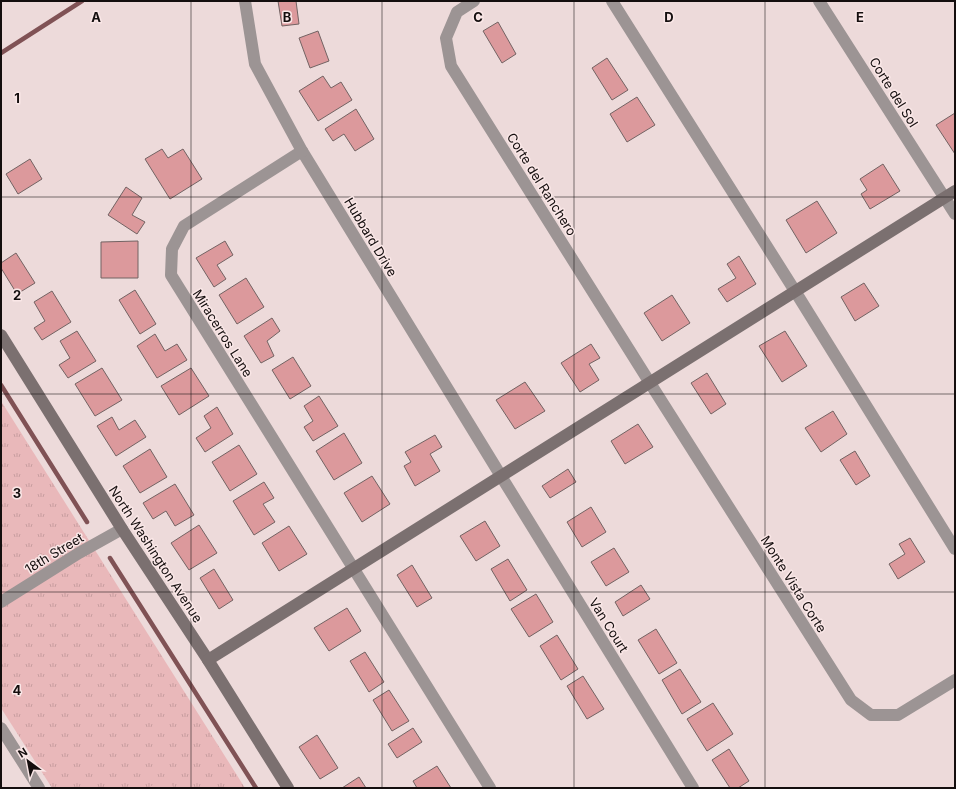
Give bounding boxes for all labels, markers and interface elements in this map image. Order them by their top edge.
text: A [91,9,101,25]
text: B [283,9,292,25]
text: C [473,9,483,25]
text: D [664,9,674,25]
text: E [856,9,864,25]
street label: Corte del Sol [866,54,922,130]
text: 1 [14,90,20,106]
street label: Corte del Ranchero [504,129,580,239]
street label: Hubbard Drive [341,195,401,279]
street label: Miracerros Lane [190,286,256,380]
text: 2 [13,287,21,303]
street label: North Washington Avenue [106,483,206,625]
text: 3 [13,485,21,501]
street label: 18th Street [22,529,86,577]
street label: Monte Vista Corte [758,533,830,635]
street label: Van Court [586,595,632,655]
text: 4 [13,682,22,698]
north arrow [8,741,48,781]
text: N [15,744,30,761]

